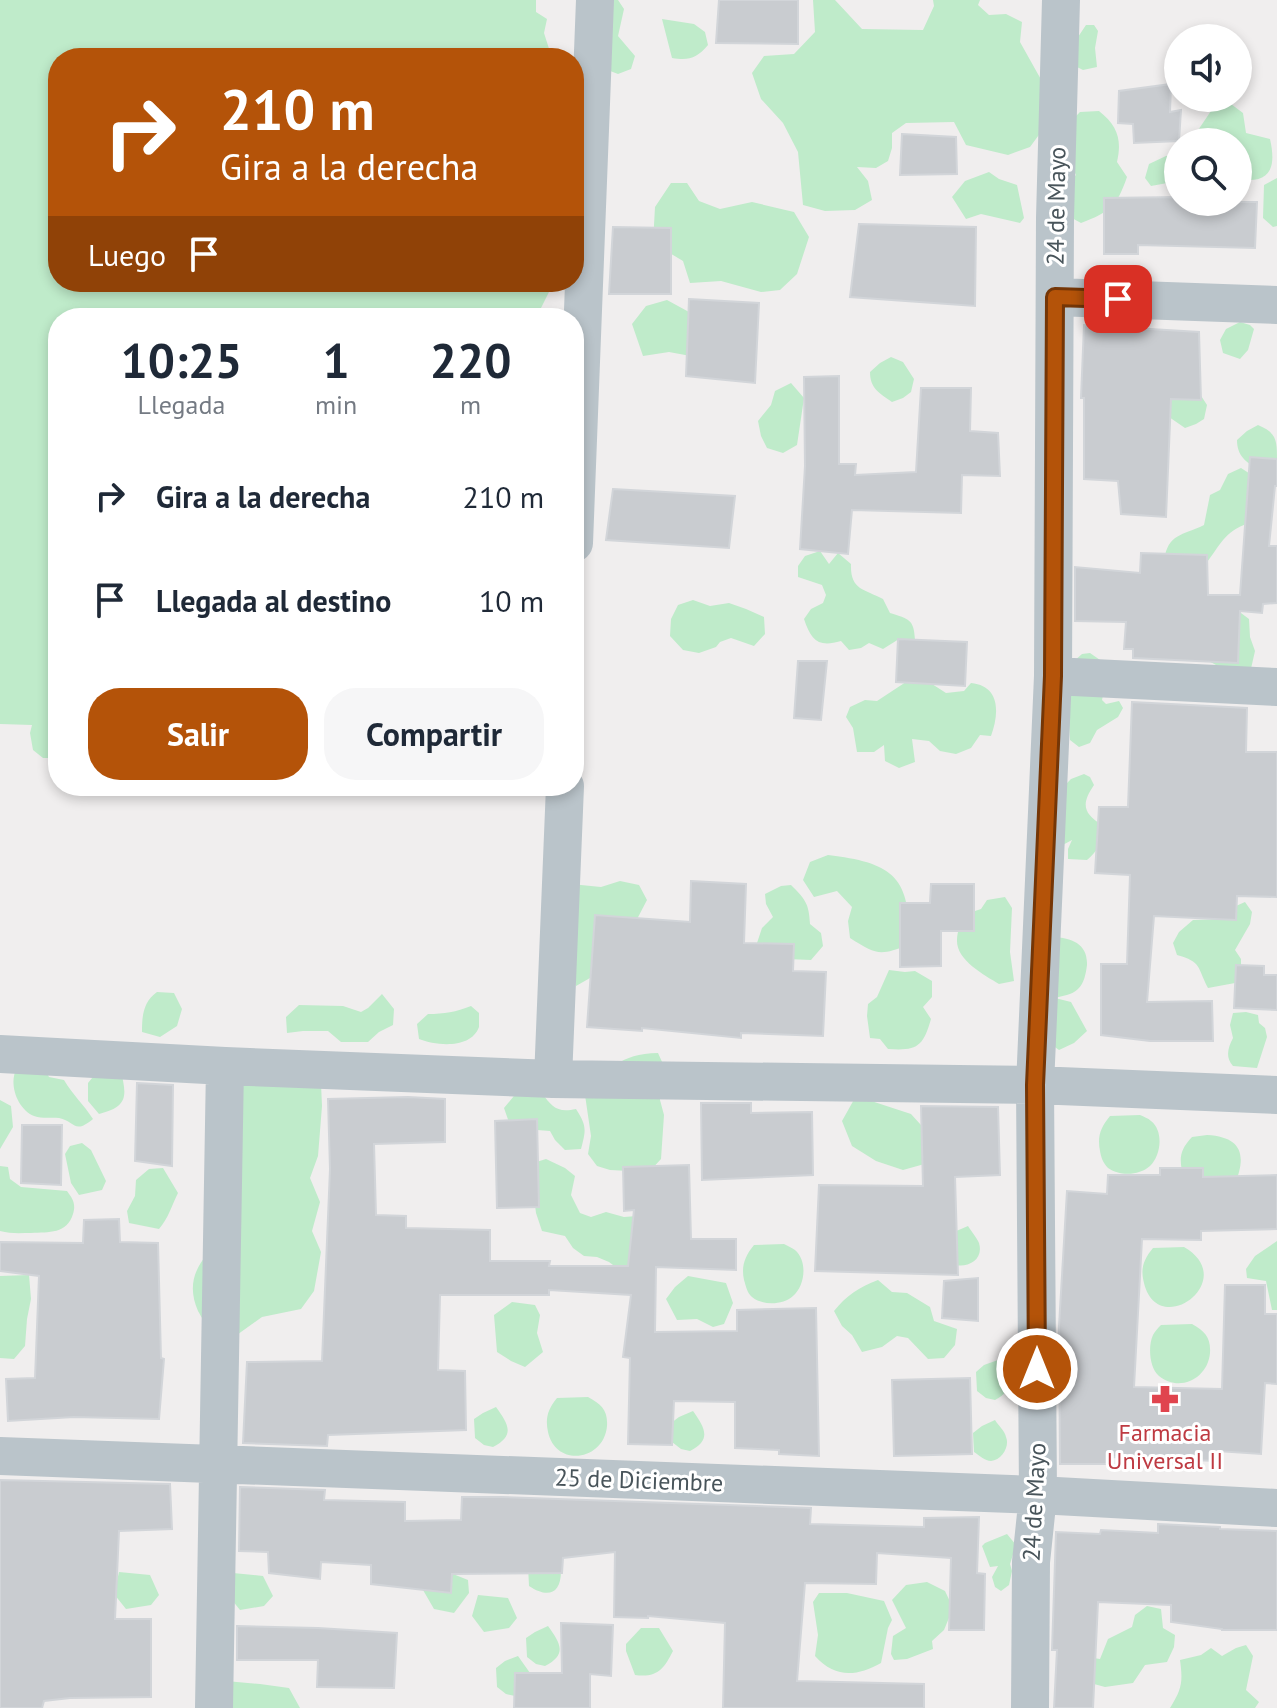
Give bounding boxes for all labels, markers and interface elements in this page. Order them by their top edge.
map controls [1164,24,1252,216]
button: sound [1164,24,1252,112]
text: 210 m [220,73,375,145]
icon: right [88,80,192,184]
button: search [1164,128,1252,216]
text: Gira a la derecha [220,143,478,190]
street label: 24 de Mayo [1039,146,1073,266]
icon: arrive [182,232,226,276]
text: Luego [88,235,166,274]
pin [1084,265,1152,333]
icon: arrive [1096,277,1140,321]
text: 10:25 [121,329,242,391]
text: 1 [322,329,350,391]
text: 220 [430,329,511,391]
text: Llegada [138,388,225,421]
text: min [315,388,357,421]
text: m [460,388,481,421]
icon: right [88,474,132,518]
text: Gira a la derecha [156,477,370,516]
text: 210 m [463,477,544,516]
icon: arrive [88,578,132,622]
text: Llegada al destino [156,581,391,620]
text: 10 m [479,581,544,620]
button: Salir [88,688,308,780]
button: Compartir [324,688,544,780]
position arrow [995,1327,1079,1411]
pharmacy icon: Farmacia Universal II [1150,1384,1180,1414]
place label: Farmacia Universal II [1107,1417,1223,1476]
street label: 24 de Mayo [1015,1442,1053,1562]
street label: 25 de Diciembre [554,1462,724,1498]

